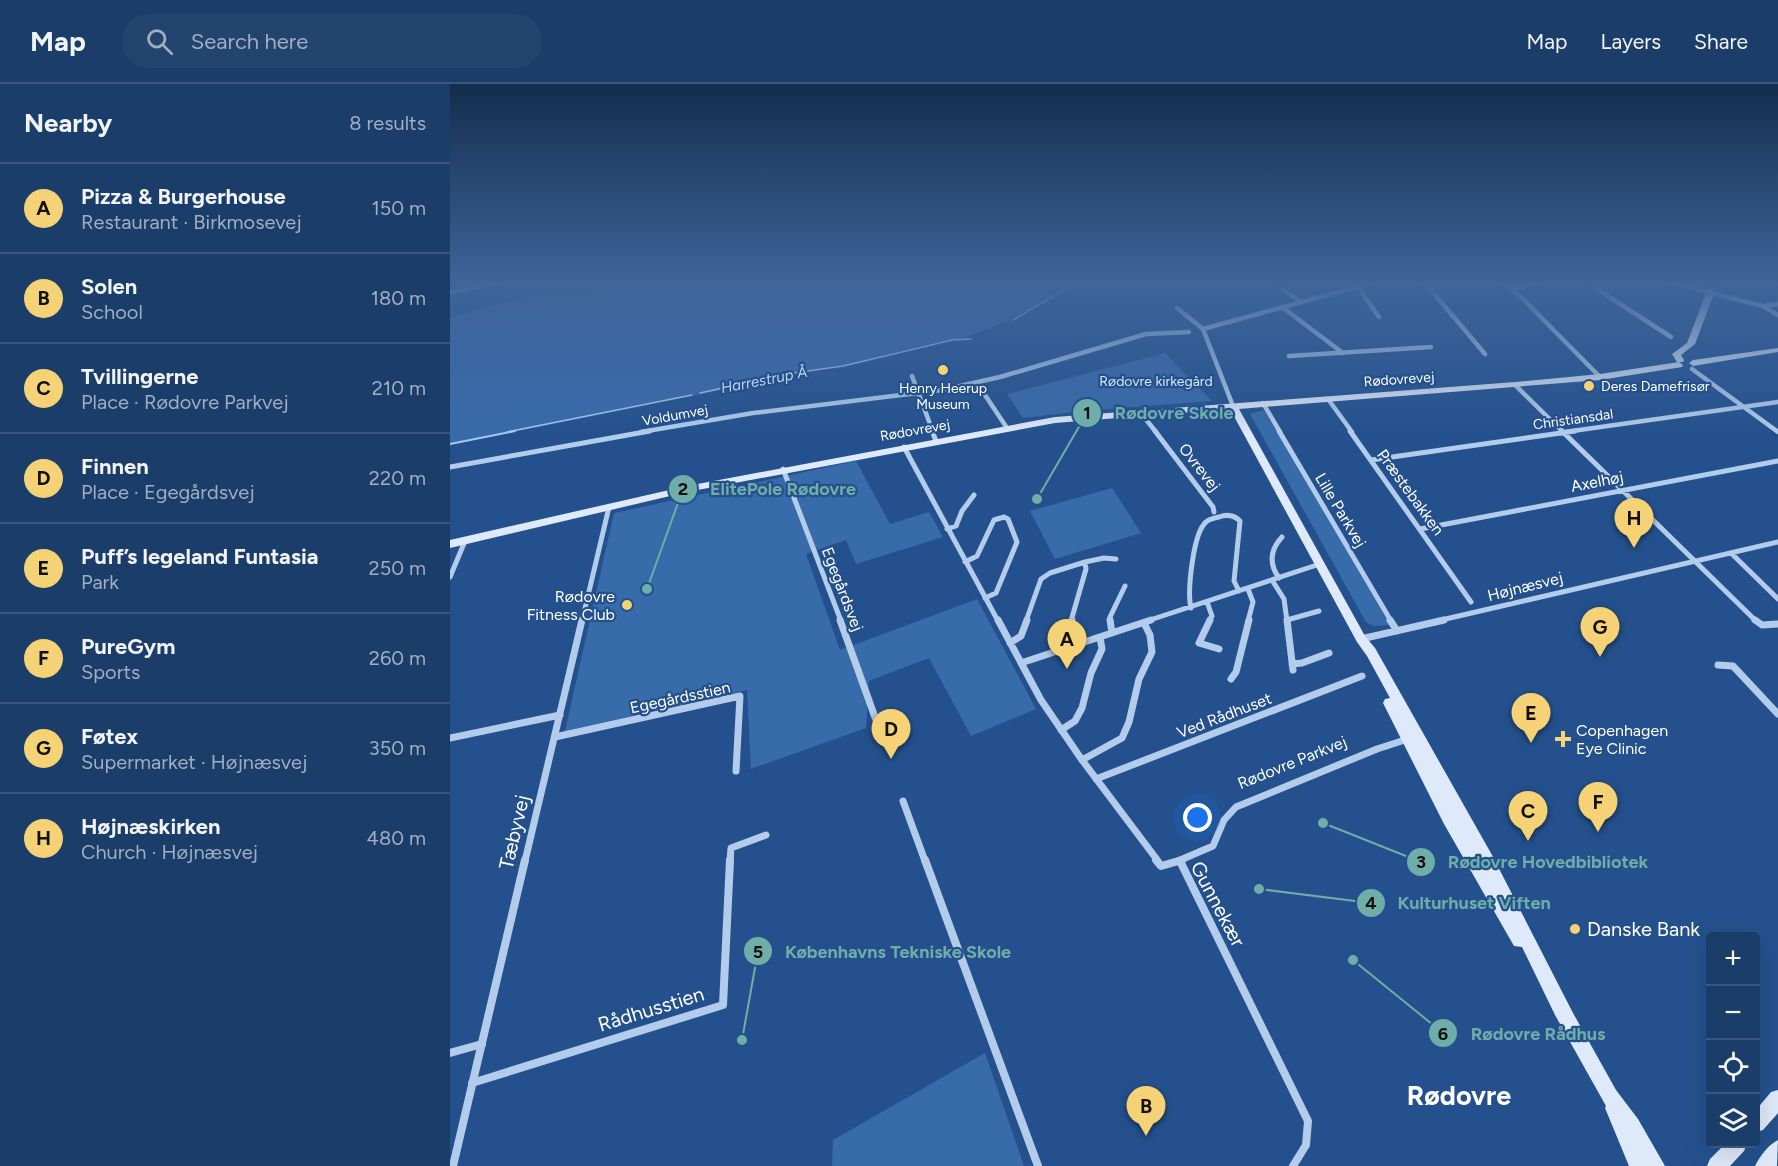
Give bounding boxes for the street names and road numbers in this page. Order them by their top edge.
street label: Rødovrevej [1363,369,1435,390]
street label: Voldumvej [641,401,709,430]
street label: Christiansdal [1532,405,1614,434]
street label: Rødovrevej [879,416,952,445]
street label: Ovrevej [1175,439,1224,495]
street label: Præstebakken [1373,446,1448,539]
street label: Axelhøj [1569,467,1625,496]
street label: Lille Parkvej [1311,470,1370,551]
street label: Egegårdsvej [818,544,867,634]
street label: Højnæsvej [1485,568,1565,605]
street label: Egegårdsstien [628,678,732,717]
street label: Ved Rådhuset [1174,689,1274,742]
street label: Rødovre Parkvej [1235,732,1349,793]
street label: Tæbyvej [494,792,534,872]
street label: Gunnekær [1185,857,1251,951]
street label: Rådhusstien [595,981,707,1037]

